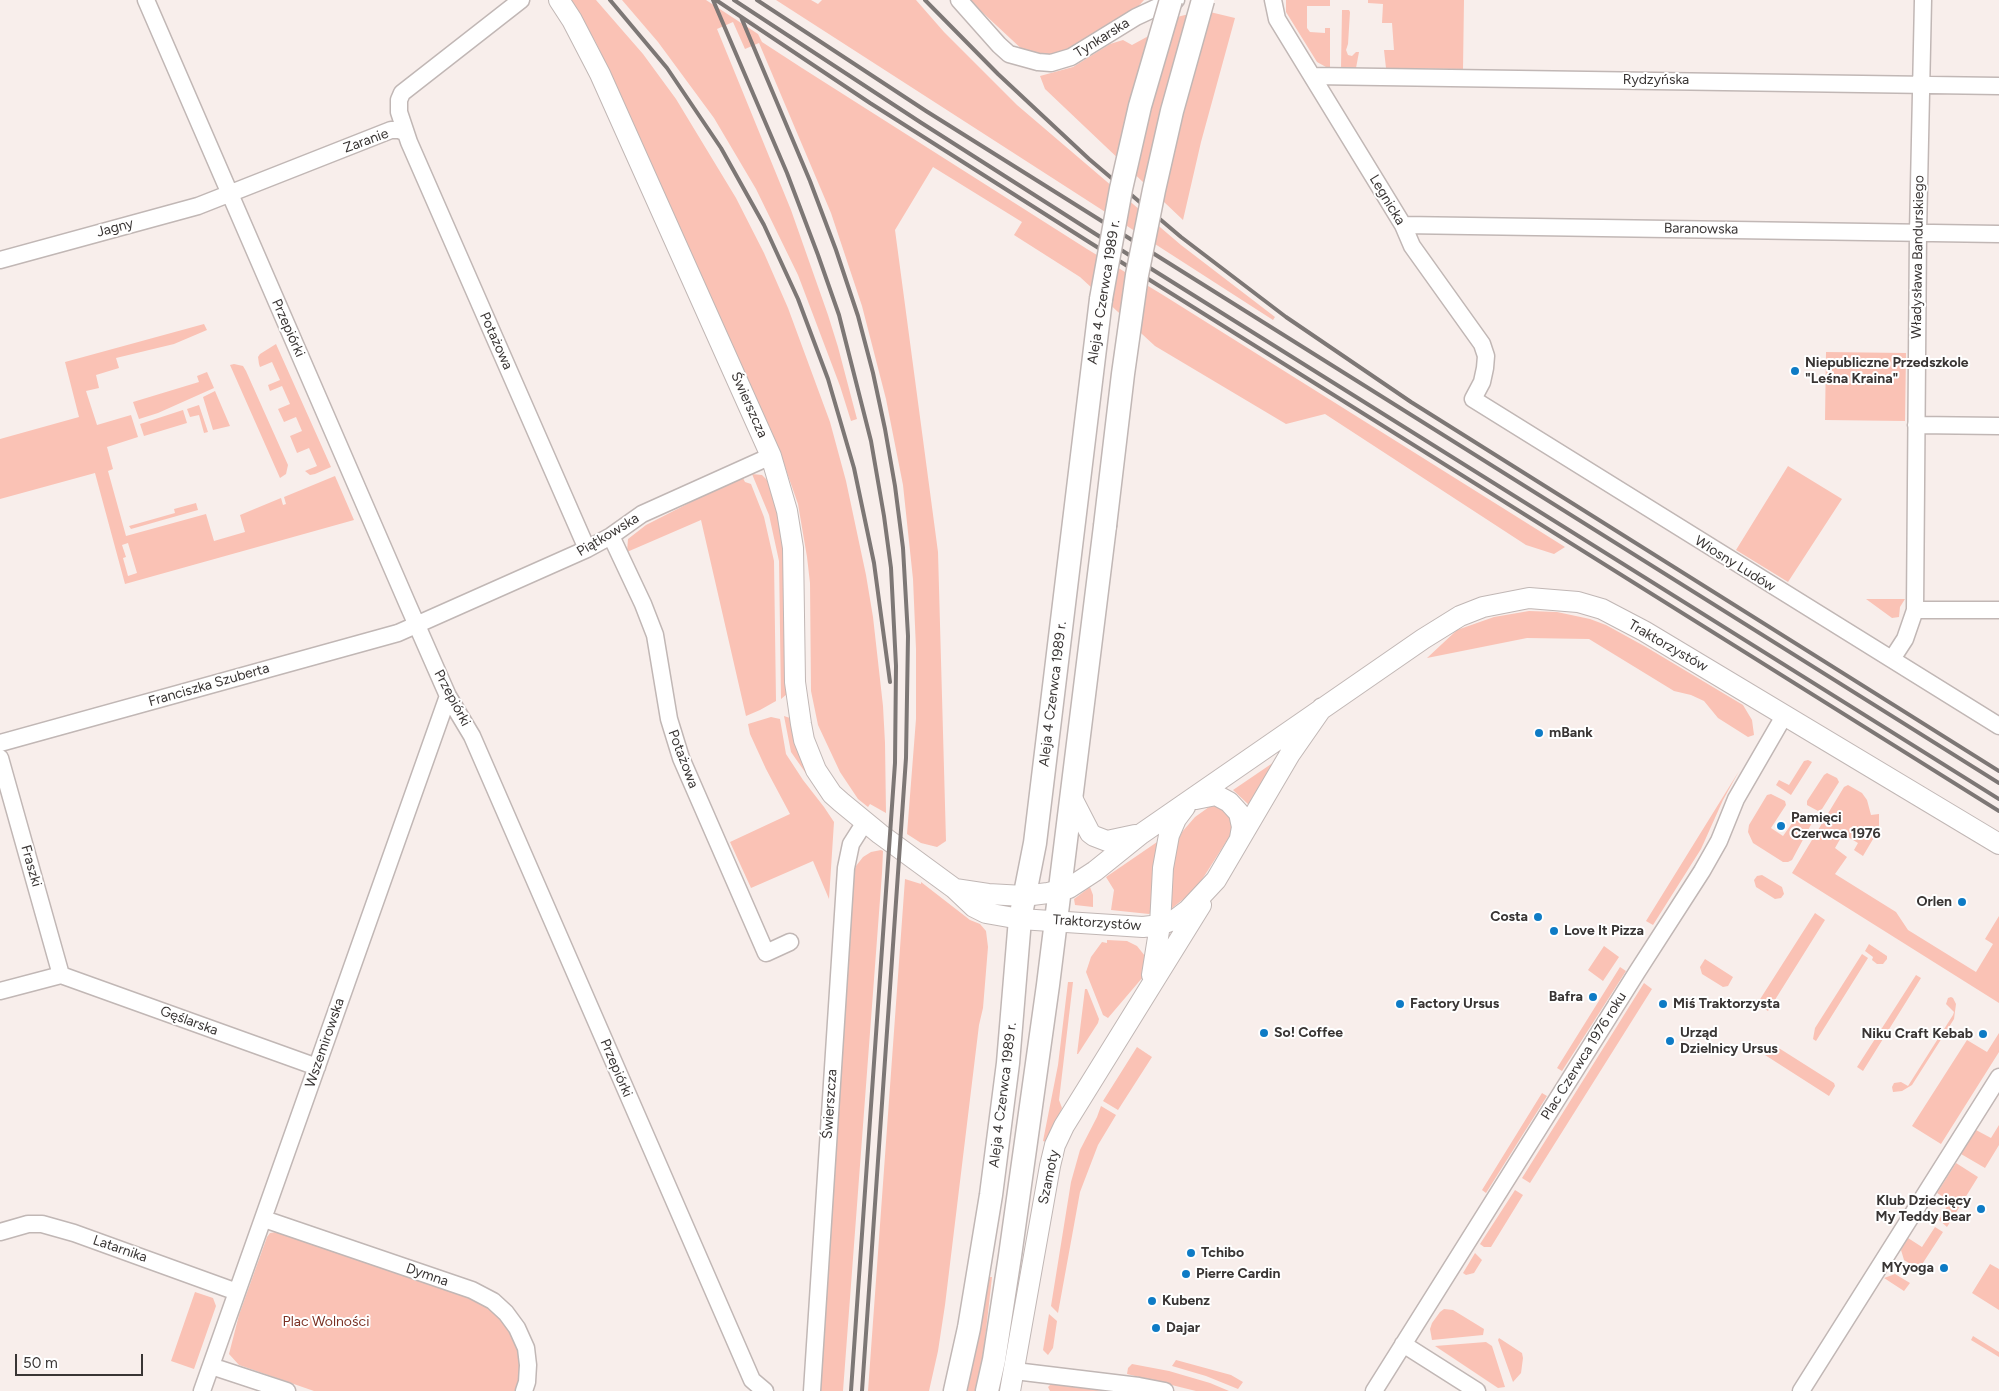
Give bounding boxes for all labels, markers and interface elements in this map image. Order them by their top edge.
street label: Tynkarska [1071,15,1133,61]
street label: Rydzyńska [1623,72,1689,88]
street label: Zaranie [341,125,391,157]
street label: Legnicka [1365,172,1409,228]
street label: Władysława Bandurskiego [1908,175,1928,339]
street label: Jagny [95,215,135,241]
street label: Aleja 4 Czerwca 1989 r. [1084,218,1124,366]
street label: Baranowska [1664,220,1738,238]
street label: Przepiórki [268,296,308,360]
street label: Potażowa [476,310,516,372]
place label: Niepubliczne Przedszkole "Leśna Kraina" [1805,355,1969,388]
marker: Niepubliczne Przedszkole "Leśna Kraina" [1789,365,1801,377]
street label: Świerszcza [727,370,771,440]
street label: Piątkowska [574,510,642,560]
street label: Wiosny Ludów [1692,532,1778,596]
street label: Traktorzystów [1625,617,1711,675]
street label: Aleja 4 Czerwca 1989 r. [1036,620,1070,768]
street label: Franciszka Szuberta [147,660,271,710]
street label: Przepiórki [430,667,474,729]
place label: mBank [1549,725,1593,741]
street label: Potażowa [664,727,702,791]
marker: mBank [1533,727,1545,739]
place label: Pamięci Czerwca 1976 [1791,810,1881,842]
marker: Pamięci Czerwca 1976 [1775,820,1787,832]
street label: Fraszki [17,843,45,889]
place label: Orlen [1917,894,1952,910]
marker: Orlen [1956,896,1968,908]
place label: Costa [1490,909,1528,925]
marker: Costa [1532,911,1544,923]
street label: Traktorzystów [1052,912,1142,934]
place label: Love It Pizza [1564,923,1644,939]
marker: Love It Pizza [1548,925,1560,937]
street label: Plac Czerwca 1976 roku [1538,989,1630,1123]
place label: Bafra [1549,989,1583,1005]
marker: Bafra [1587,991,1599,1003]
street label: Wszemirowska [302,996,348,1090]
place label: Factory Ursus [1410,996,1499,1012]
place label: Miś Traktorzysta [1673,996,1780,1012]
marker: Factory Ursus [1394,998,1406,1010]
marker: Miś Traktorzysta [1657,998,1669,1010]
street label: Gęślarska [158,1003,220,1039]
street label: Aleja 4 Czerwca 1989 r. [986,1021,1020,1169]
place label: So! Coffee [1274,1025,1343,1041]
place label: Urząd Dzielnicy Ursus [1680,1025,1778,1058]
place label: Niku Craft Kebab [1862,1026,1973,1042]
marker: So! Coffee [1258,1027,1270,1039]
marker: Niku Craft Kebab [1977,1028,1989,1040]
marker: Urząd Dzielnicy Ursus [1664,1035,1676,1047]
street label: Przepiórki [596,1036,636,1100]
street label: Świerszcza [819,1068,841,1140]
street label: Szamoty [1035,1148,1063,1206]
place label: Klub Dziecięcy My Teddy Bear [1875,1193,1971,1226]
marker: Klub Dziecięcy My Teddy Bear [1975,1203,1987,1215]
street label: Latarnika [91,1232,149,1266]
place label: Tchibo [1201,1245,1244,1261]
marker: Tchibo [1185,1247,1197,1259]
street label: Dymna [404,1260,450,1290]
place label: MYyoga [1882,1260,1934,1276]
marker: MYyoga [1938,1262,1950,1274]
place label: Pierre Cardin [1196,1266,1280,1282]
marker: Pierre Cardin [1180,1268,1192,1280]
place label: Kubenz [1162,1293,1210,1309]
marker: Kubenz [1146,1295,1158,1307]
park label: Plac Wolności [283,1314,369,1330]
place label: Dajar [1166,1320,1200,1336]
marker: Dajar [1150,1322,1162,1334]
scale bar [18,1344,145,1376]
text: 50 m [23,1354,58,1372]

